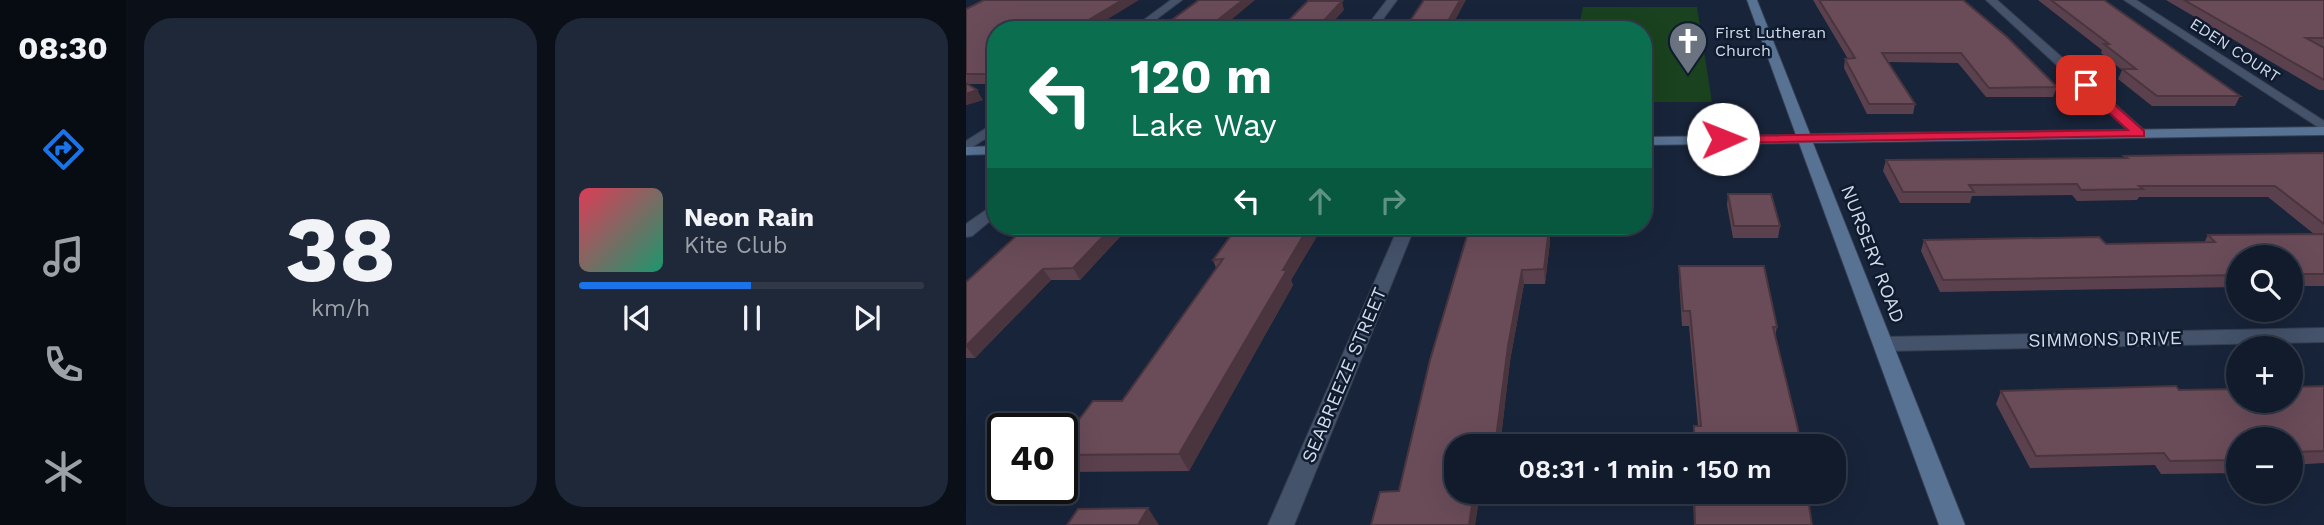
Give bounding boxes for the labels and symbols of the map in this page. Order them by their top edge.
street label: EDEN COURT [2186,14,2284,86]
church icon: First Lutheran Church [1667,20,1709,75]
place label: First Lutheran Church [1715,23,1826,60]
pin [2056,55,2116,115]
position arrow [1686,102,1760,176]
street label: NURSERY ROAD [1836,182,1910,326]
street label: SEABREEZE STREET [1297,284,1391,466]
street label: SIMMONS DRIVE [2028,326,2182,352]
speed limit sign: 40 [987,413,1078,504]

